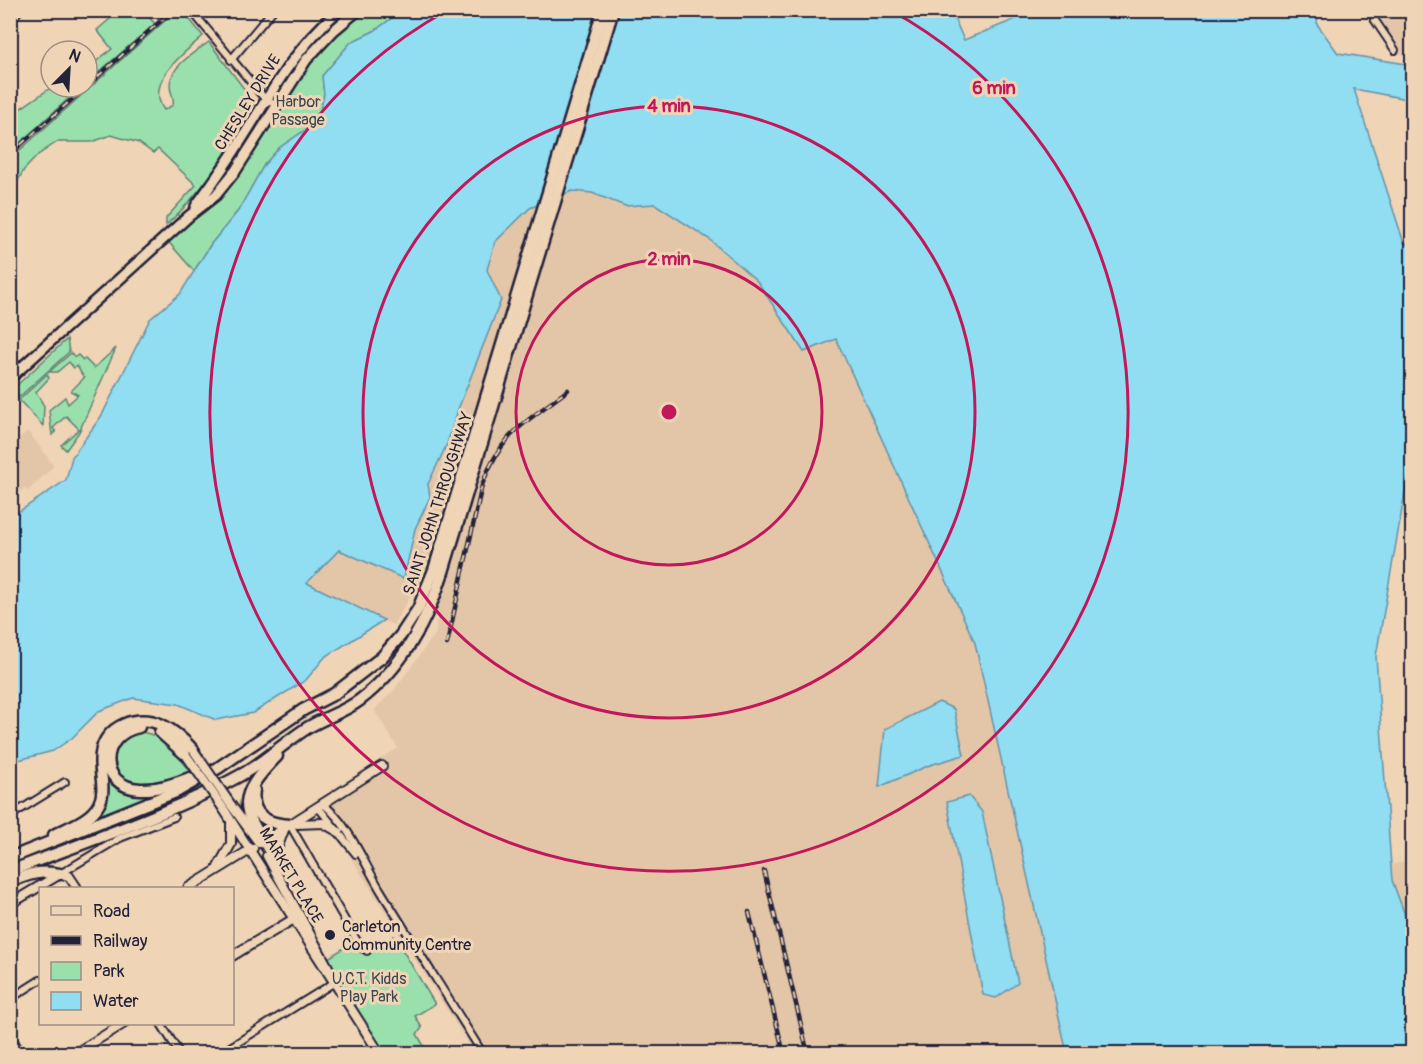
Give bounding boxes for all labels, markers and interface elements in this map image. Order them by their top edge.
north arrow [39,39,99,99]
text: N [66,45,84,68]
street label: CHESLEY DRIVE [210,51,285,154]
text: 6 min [972,77,1016,100]
park label: Harbor Passage [271,92,325,130]
text: 4 min [647,95,691,118]
text: 2 min [647,248,691,271]
centre of rings [659,402,679,422]
street label: SAINT JOHN THROUGHWAY [399,409,477,597]
street label: MARKET PLACE [255,824,328,927]
legend [39,887,234,1025]
text: Road [93,900,130,923]
place label: Carleton Community Centre [342,917,471,955]
marker: Carleton Community Centre [323,928,337,942]
text: Railway [93,930,148,953]
text: Park [93,960,125,983]
park label: U.C.T. Kidds Play Park [332,969,406,1007]
text: Water [93,990,139,1013]

